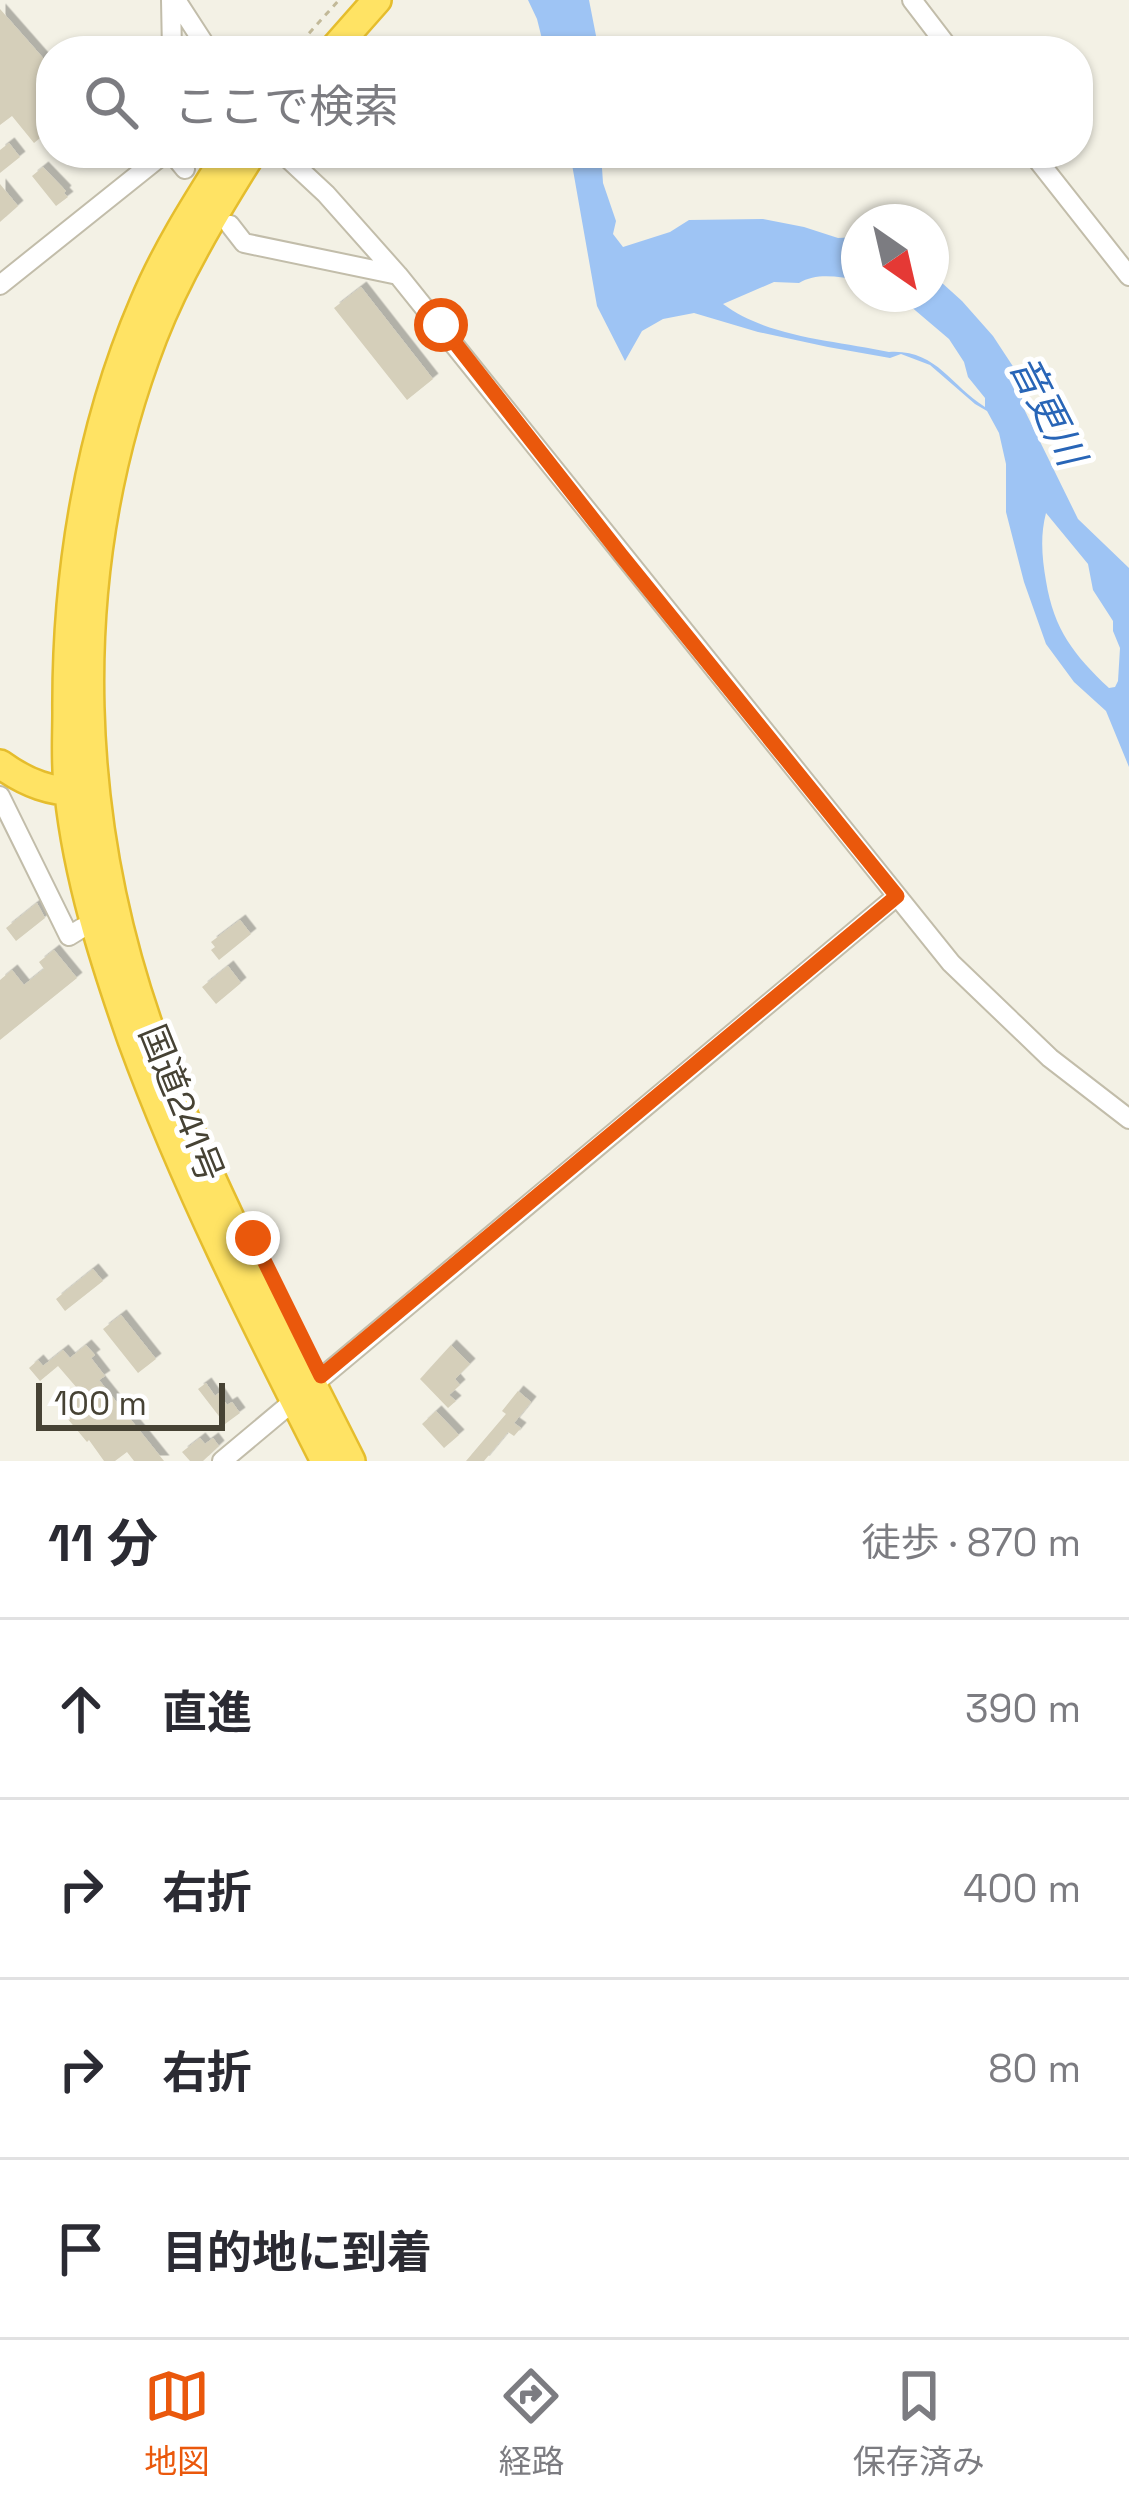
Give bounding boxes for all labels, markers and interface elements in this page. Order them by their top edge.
search box [36,36,1093,168]
icon: search [78,69,144,135]
text: ここで検索 [174,78,399,135]
north arrow [841,204,949,312]
route start [414,298,468,352]
water label: 音更川 [999,347,1098,477]
street label: 国道241号 [129,1018,233,1189]
route end [226,1211,280,1265]
scale bar [36,1377,225,1430]
text: 100 m [54,1383,147,1425]
text: 11 分 [48,1511,158,1576]
text: 徒歩 · 870 m [862,1518,1081,1567]
icon: ahead [48,1676,114,1742]
text: 直進 [162,1684,252,1741]
text: 390 m [965,1684,1081,1733]
icon: right [48,1856,114,1922]
text: 右折 [162,1864,252,1921]
text: 400 m [963,1864,1081,1913]
icon: right [48,2036,114,2102]
text: 右折 [162,2044,252,2101]
text: 80 m [988,2044,1081,2093]
icon: arrive [48,2216,114,2282]
text: 目的地に到着 [162,2224,432,2281]
tab: 地図 [144,2363,210,2483]
tab: 経路 [498,2363,564,2483]
tab: 保存済み [853,2363,985,2483]

